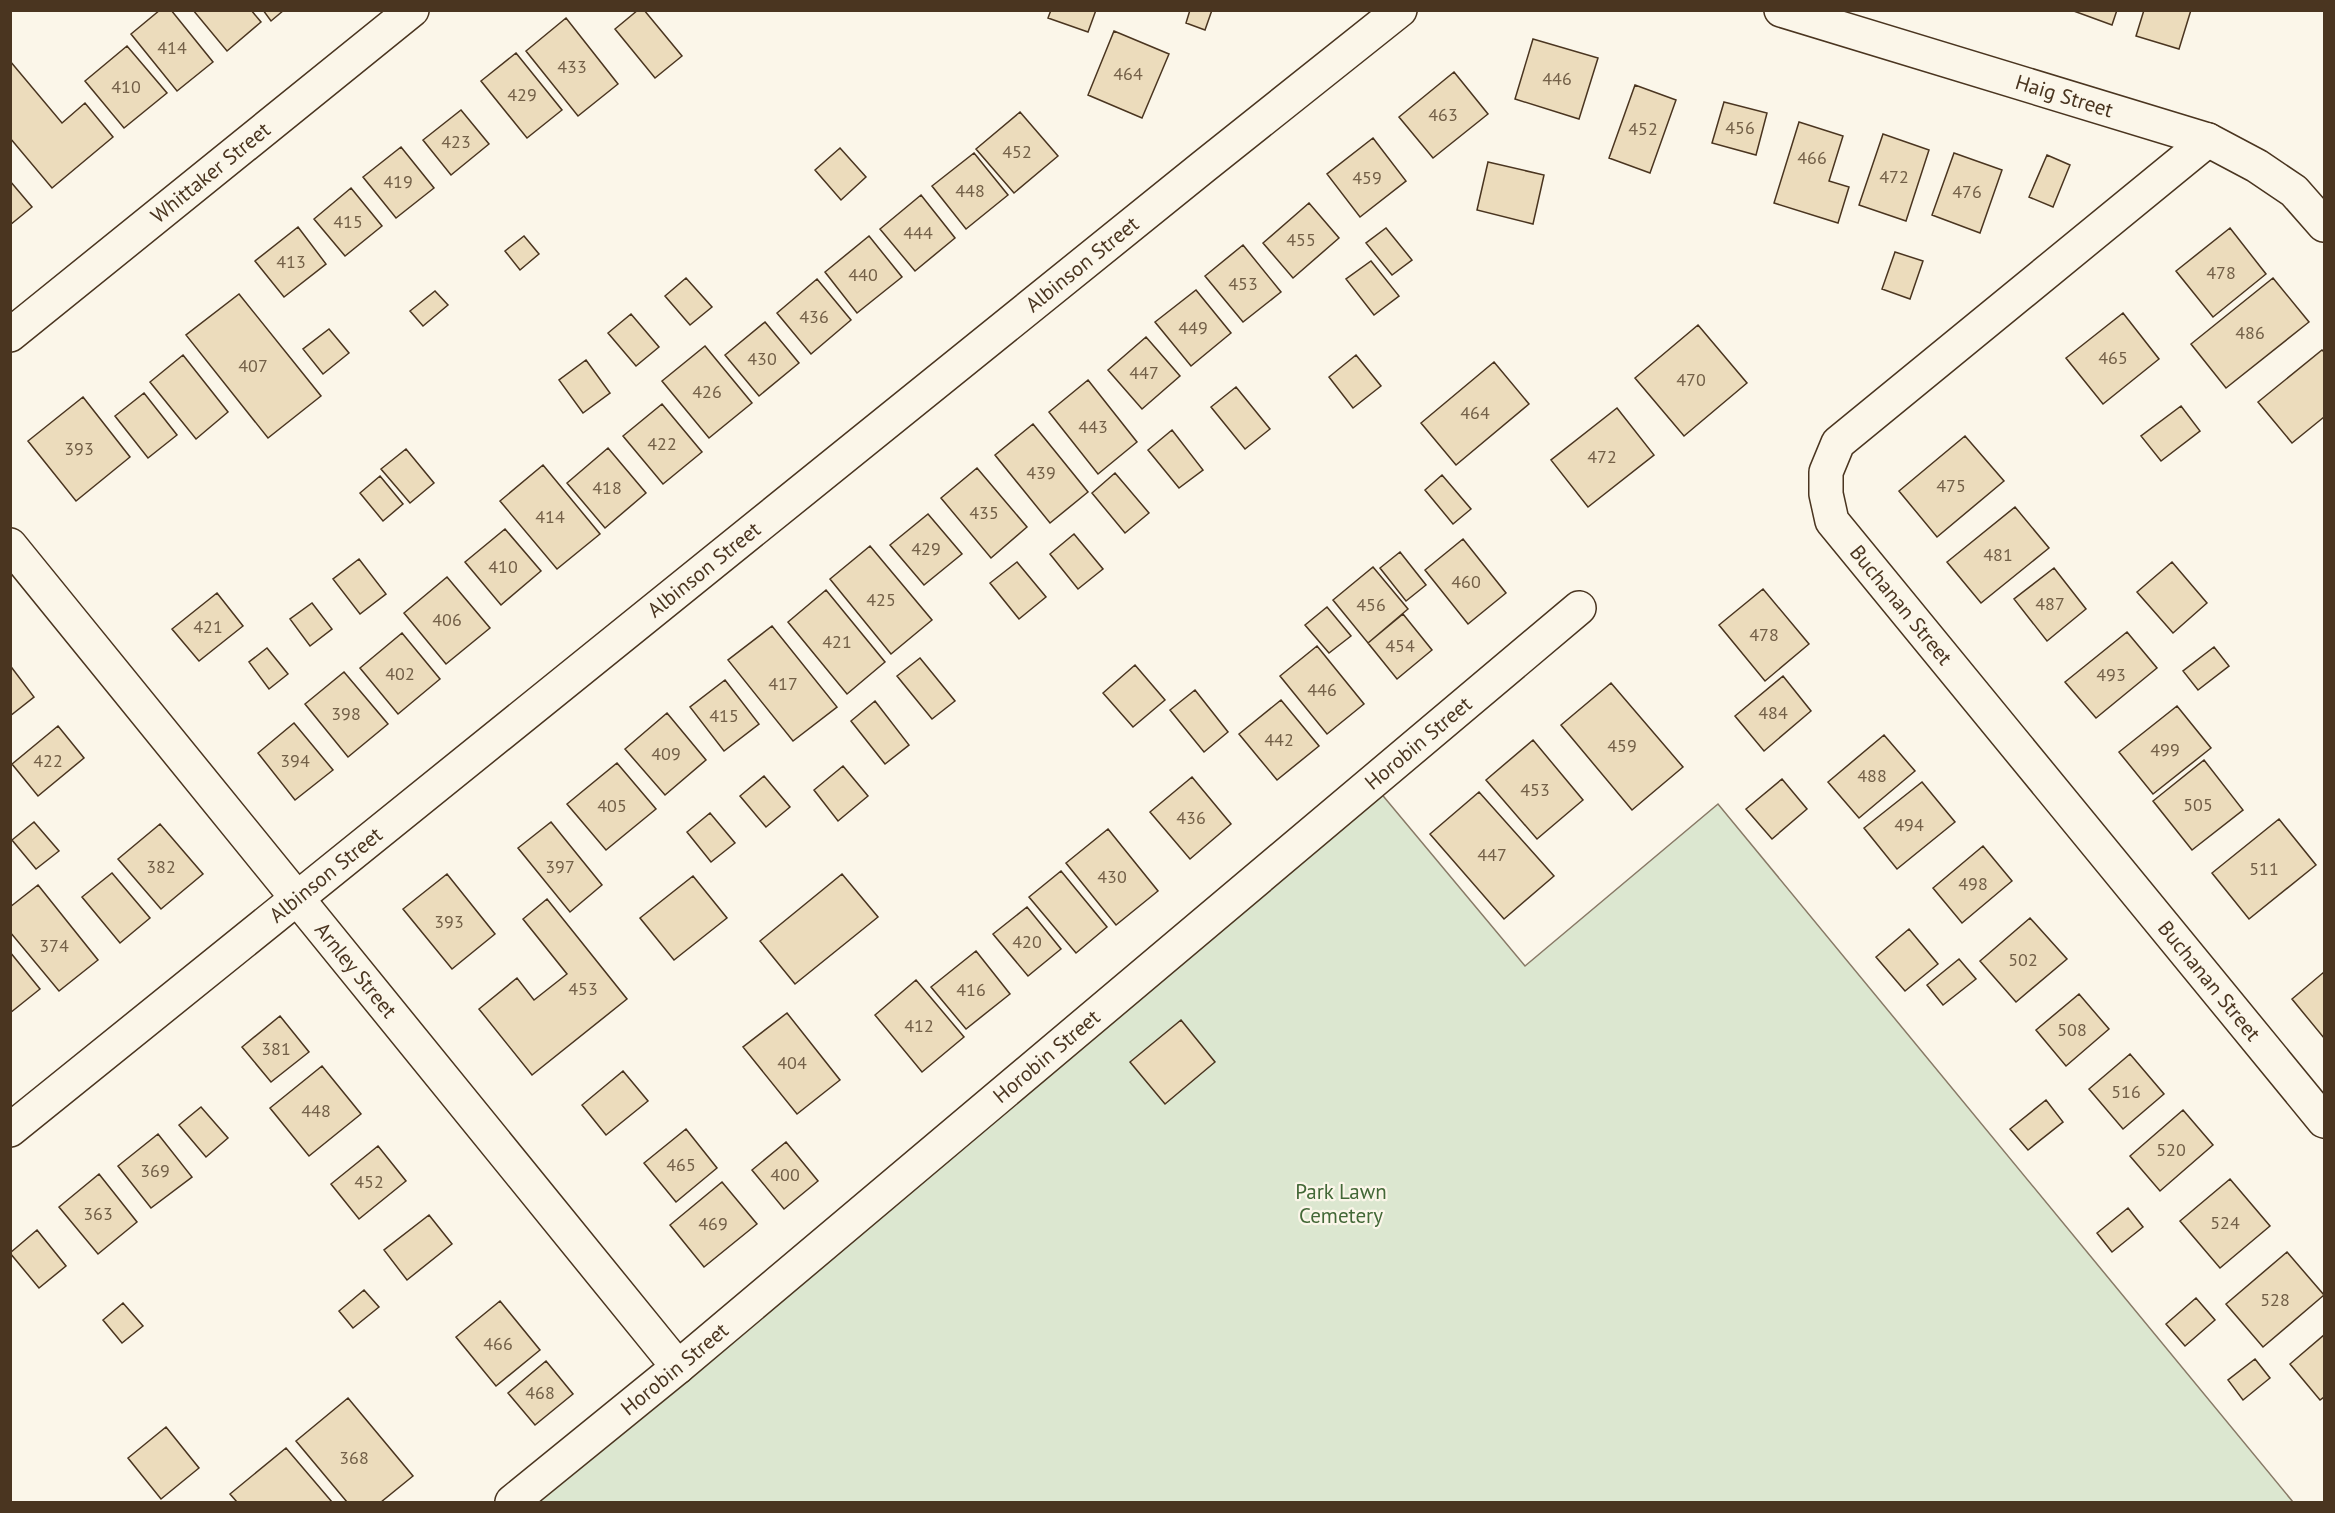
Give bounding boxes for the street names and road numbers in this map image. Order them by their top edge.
street label: Haig Street [2012,68,2116,123]
street label: Whittaker Street [145,116,276,229]
street label: Albinson Street [1020,210,1144,318]
street label: Albinson Street [642,516,766,623]
street label: Buchanan Street [1844,539,1959,670]
street label: Horobin Street [1359,690,1477,796]
street label: Albinson Street [264,821,388,928]
street label: Buchanan Street [2152,915,2267,1046]
street label: Arnley Street [309,917,403,1023]
street label: Horobin Street [987,1003,1105,1109]
street label: Horobin Street [615,1316,734,1421]

